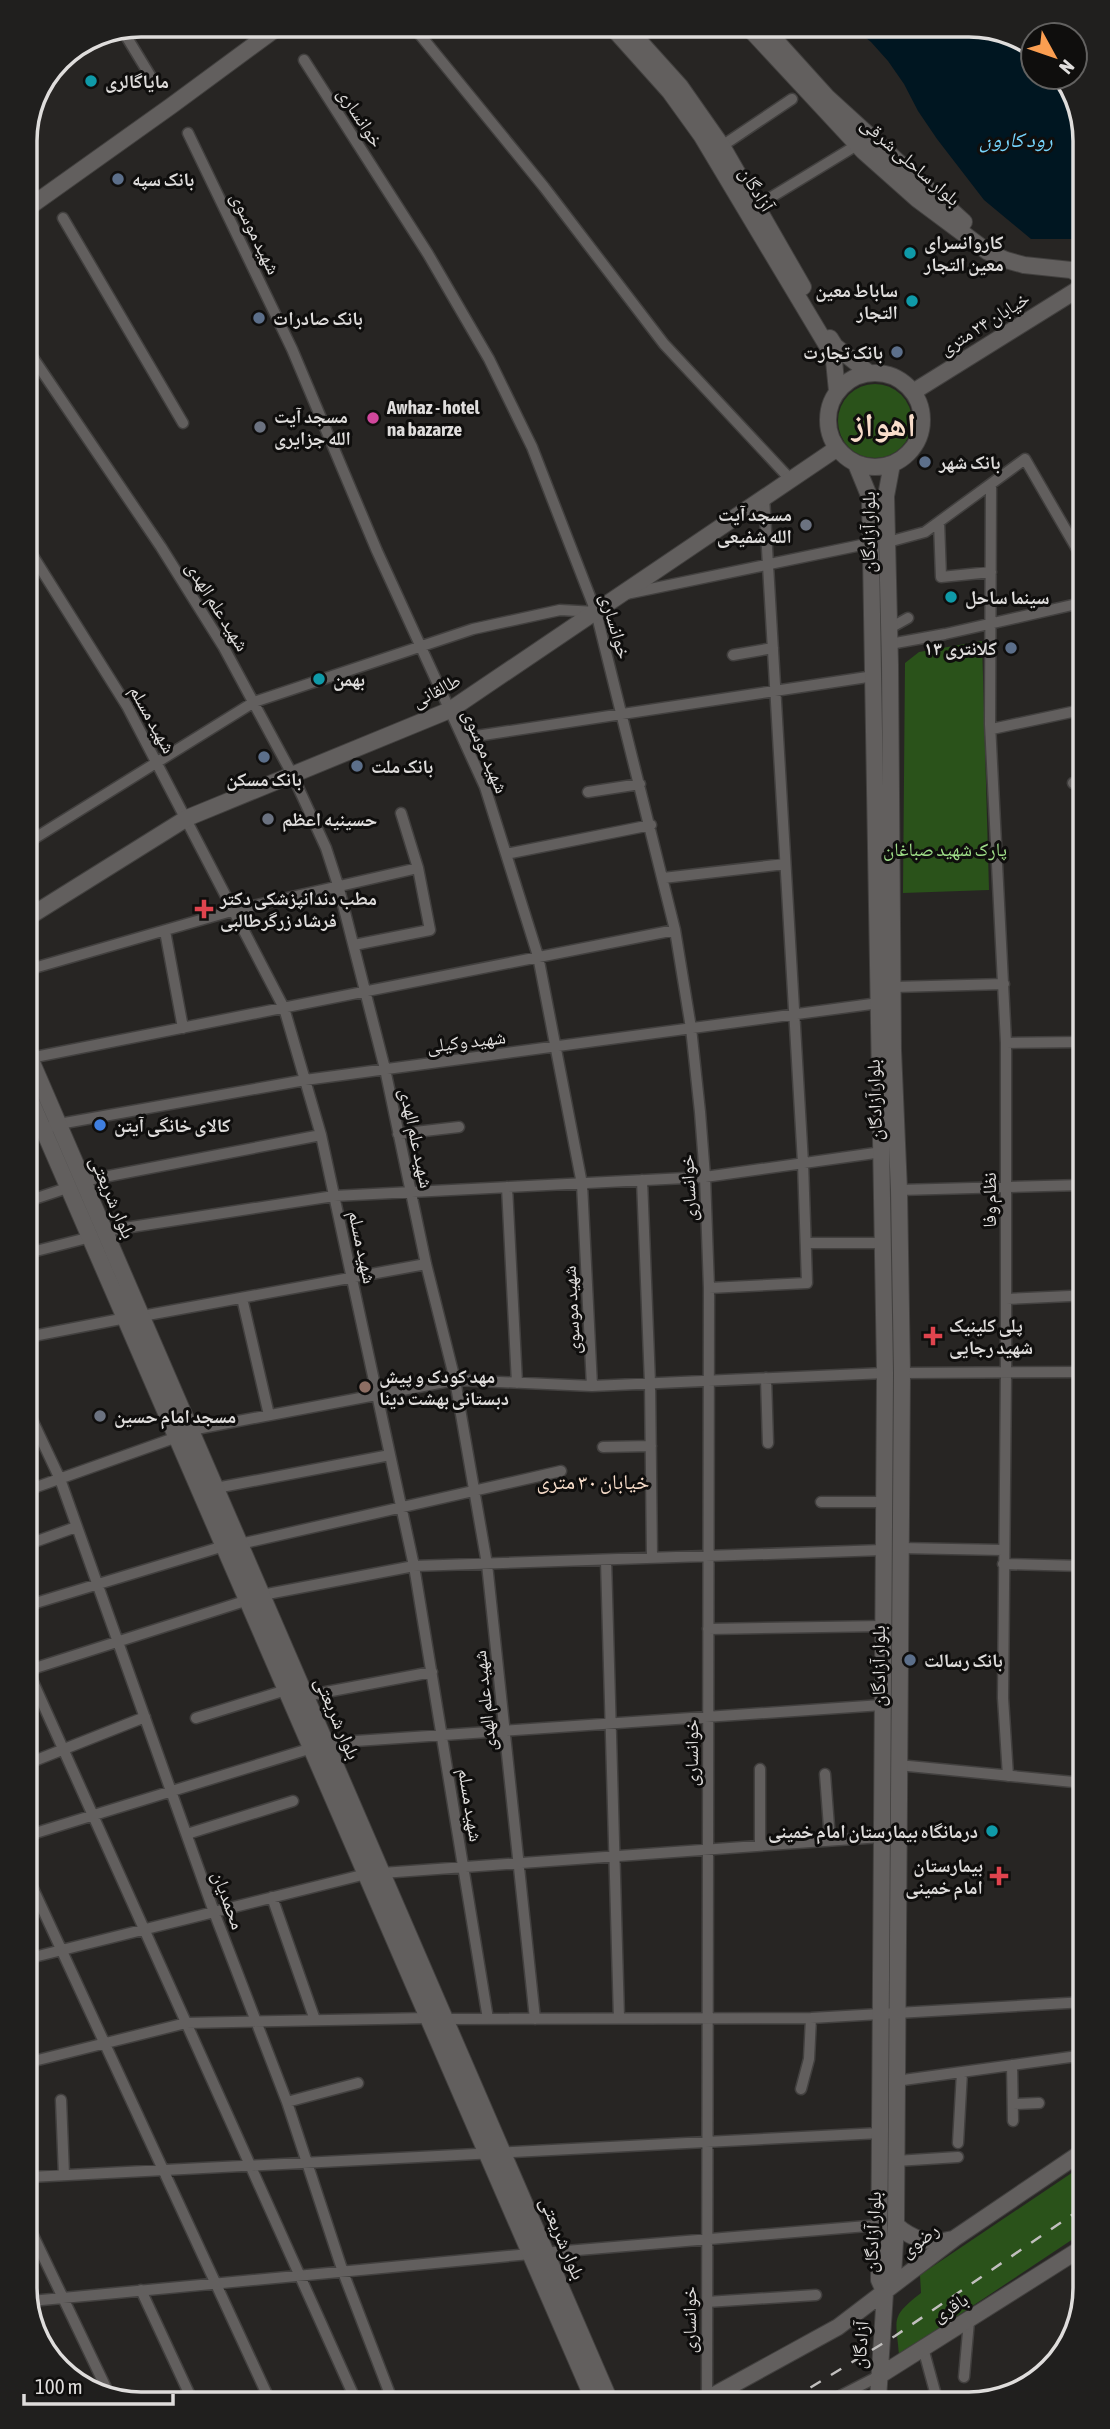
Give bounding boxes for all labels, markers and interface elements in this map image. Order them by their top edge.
north arrow [1019,21,1089,91]
text: N [1055,56,1079,78]
place label: مایاگالری [105,70,169,93]
marker: مایاگالری [83,73,99,89]
street label: خوانساری [333,83,389,152]
street label: بلوار ساحلی شرقی [856,112,965,211]
water label: رود کارون [979,127,1053,153]
street label: آزادگان [734,163,779,217]
place label: بانک سپه [132,168,194,191]
marker: بانک سپه [110,171,126,187]
street label: شهید موسوی [226,188,285,278]
place label: کاروانسرای معین التجار [923,231,1004,276]
marker: کاروانسرای معین التجار [902,245,918,261]
place label: ساباط معین التجار [815,279,898,323]
street label: خیابان ۲۴ متری [935,287,1034,360]
marker: ساباط معین التجار [904,293,920,309]
place label: بانک صادرات [273,307,363,330]
marker: بانک صادرات [251,310,267,326]
place label: بانک تجارت [803,341,883,364]
marker: بانک تجارت [889,344,905,360]
place label: Awhaz - hotel na bazarze [386,396,481,440]
place label: مسجد آیت الله جزایری [274,405,351,450]
district label: اهواز [850,405,916,443]
marker: Awhaz - hotel na bazarze [365,410,381,426]
marker: مسجد آیت الله جزایری [252,419,268,435]
place label: بانک شهر [938,451,1000,474]
marker: بانک شهر [917,454,933,470]
street label: بلوار آزادگان [857,491,880,573]
place label: مسجد آیت الله شفیعی [717,503,792,548]
marker: مسجد آیت الله شفیعی [798,517,814,533]
street label: شهید علم الهدی [180,557,254,656]
place label: سینما ساحل [965,586,1049,609]
marker: سینما ساحل [943,589,959,605]
street label: خوانساری [595,591,636,662]
place label: کلانتری ۱۳ [924,637,998,660]
marker: کلانتری ۱۳ [1003,640,1019,656]
place label: بهمن [333,668,365,691]
street label: طالقانی [408,668,465,712]
marker: بهمن [311,671,327,687]
street label: شهید مسلم [124,681,181,758]
street label: شهید موسوی [458,706,513,797]
marker: بانک مسکن [256,749,272,765]
place label: بانک ملت [371,755,433,778]
marker: بانک ملت [349,758,365,774]
place label: بانک مسکن [226,768,302,791]
place label: حسینیه اعظم [282,808,377,832]
marker: حسینیه اعظم [260,811,276,827]
park label: پارک شهید صباغان [883,838,1007,861]
place label: مطب دندانپزشکی دکتر فرشاد زرگرطالبی [219,887,377,932]
marker: مطب دندانپزشکی دکتر فرشاد زرگرطالبی [194,899,214,919]
street label: شهید وکیلی [425,1025,507,1058]
street label: بلوار آزادگان [862,1059,887,1141]
street label: شهید علم الهدی [394,1086,438,1190]
place label: کالای خانگی آیتن [114,1114,231,1137]
marker: کالای خانگی آیتن [92,1117,108,1133]
street label: بلوار شریعتی [85,1152,140,1242]
street label: خوانساری [675,1154,702,1222]
street label: نظام وفا [978,1172,1003,1228]
street label: شهید مسلم [343,1208,381,1286]
street label: شهید موسوی [558,1265,585,1355]
place label: پلی کلینیک شهید رجایی [949,1314,1033,1359]
marker: پلی کلینیک شهید رجایی [923,1326,943,1346]
place label: مهد کودک و پیش دبستانی بهشت دینا [379,1365,509,1410]
marker: مهد کودک و پیش دبستانی بهشت دینا [357,1379,373,1395]
place label: مسجد امام حسین [114,1405,236,1430]
marker: مسجد امام حسین [92,1408,108,1424]
district label: خیابان ۳۰ متری [537,1469,649,1494]
street label: بلوار آزادگان [867,1625,890,1707]
street label: شهید علم الهدی [468,1649,502,1753]
place label: بانک رسالت [924,1649,1003,1672]
marker: بانک رسالت [902,1652,918,1668]
street label: بلوار شریعتی [310,1673,365,1763]
street label: خوانساری [680,1719,703,1787]
street label: شهید مسلم [452,1767,488,1844]
place label: درمانگاه بیمارستان امام خمینی [768,1820,978,1845]
marker: درمانگاه بیمارستان امام خمینی [984,1823,1000,1839]
place label: بیمارستان امام خمینی [905,1854,983,1901]
marker: بیمارستان امام خمینی [989,1866,1009,1886]
street label: محمدیان [207,1868,250,1933]
street label: بلوار آزادگان [859,2191,886,2273]
street label: بلوار شریعتی [535,2193,590,2283]
street label: رضوی [895,2218,943,2263]
street label: خوانساری [678,2286,701,2354]
street label: باقری [928,2288,972,2327]
street label: آزادگان [847,2319,874,2370]
scale bar [24,2362,173,2406]
text: 100 m [35,2374,83,2398]

